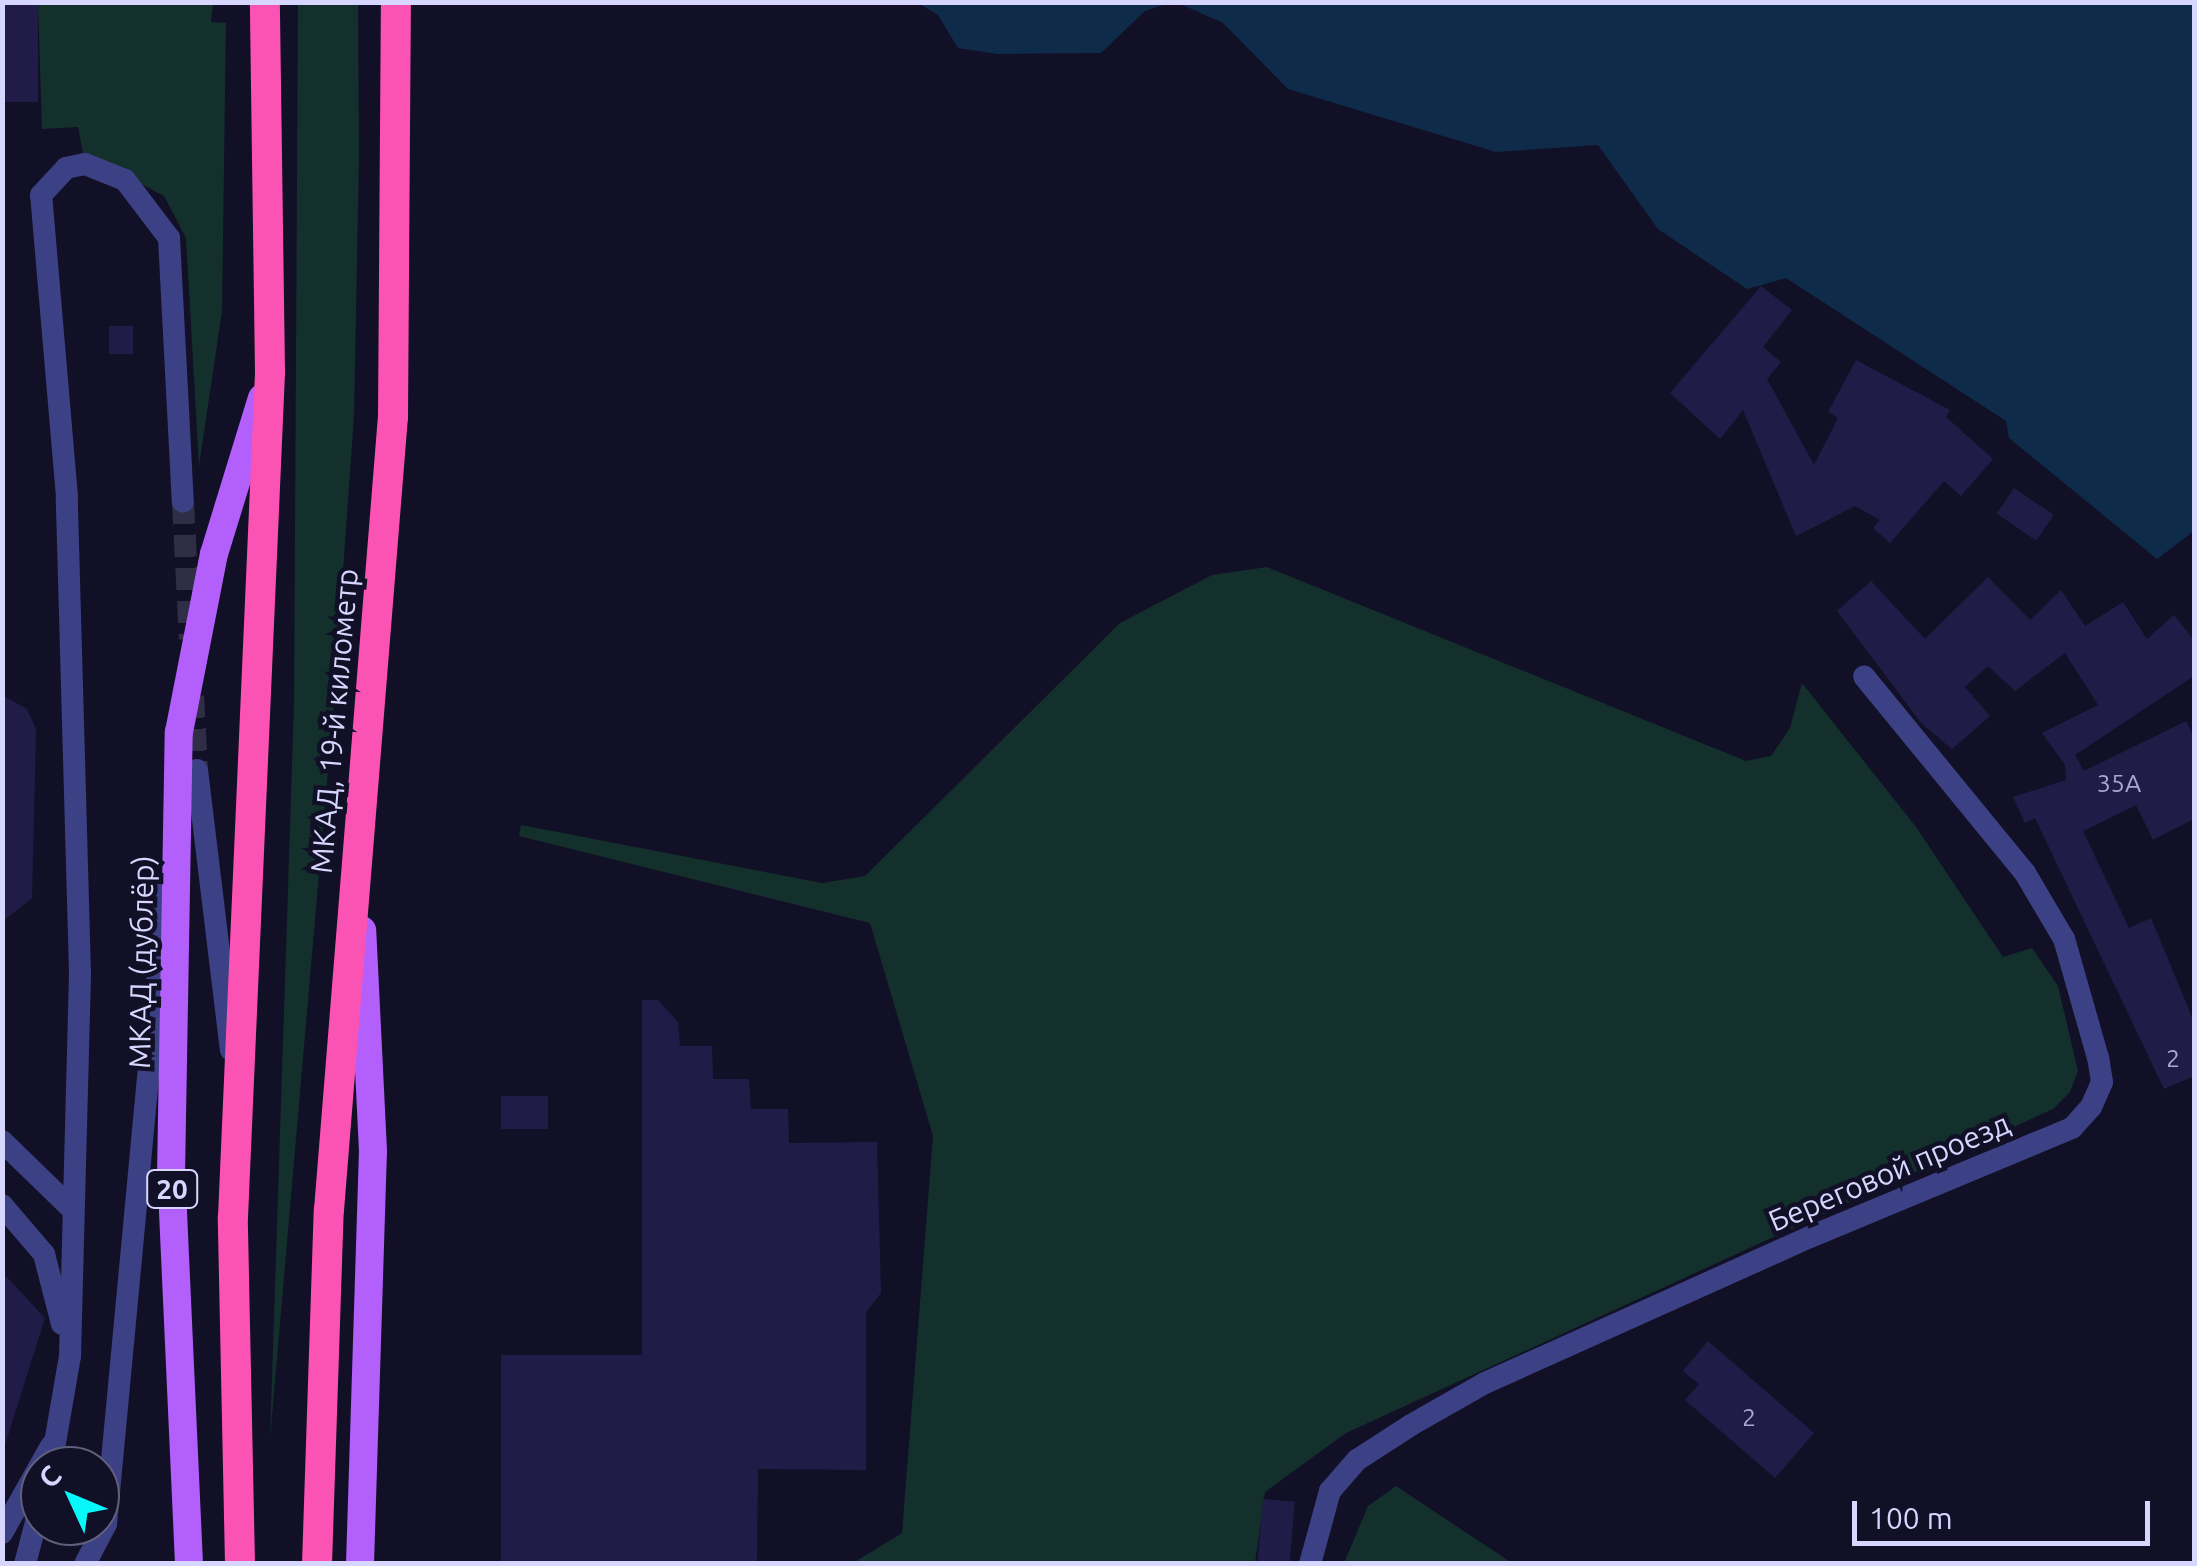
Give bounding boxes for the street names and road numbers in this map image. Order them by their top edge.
street label: МКАД, 19-й километр [303,567,365,875]
street label: МКАД (дублёр) [121,855,161,1069]
street label: Береговой проезд [1763,1105,2015,1239]
road number: 20 [144,1166,200,1212]

